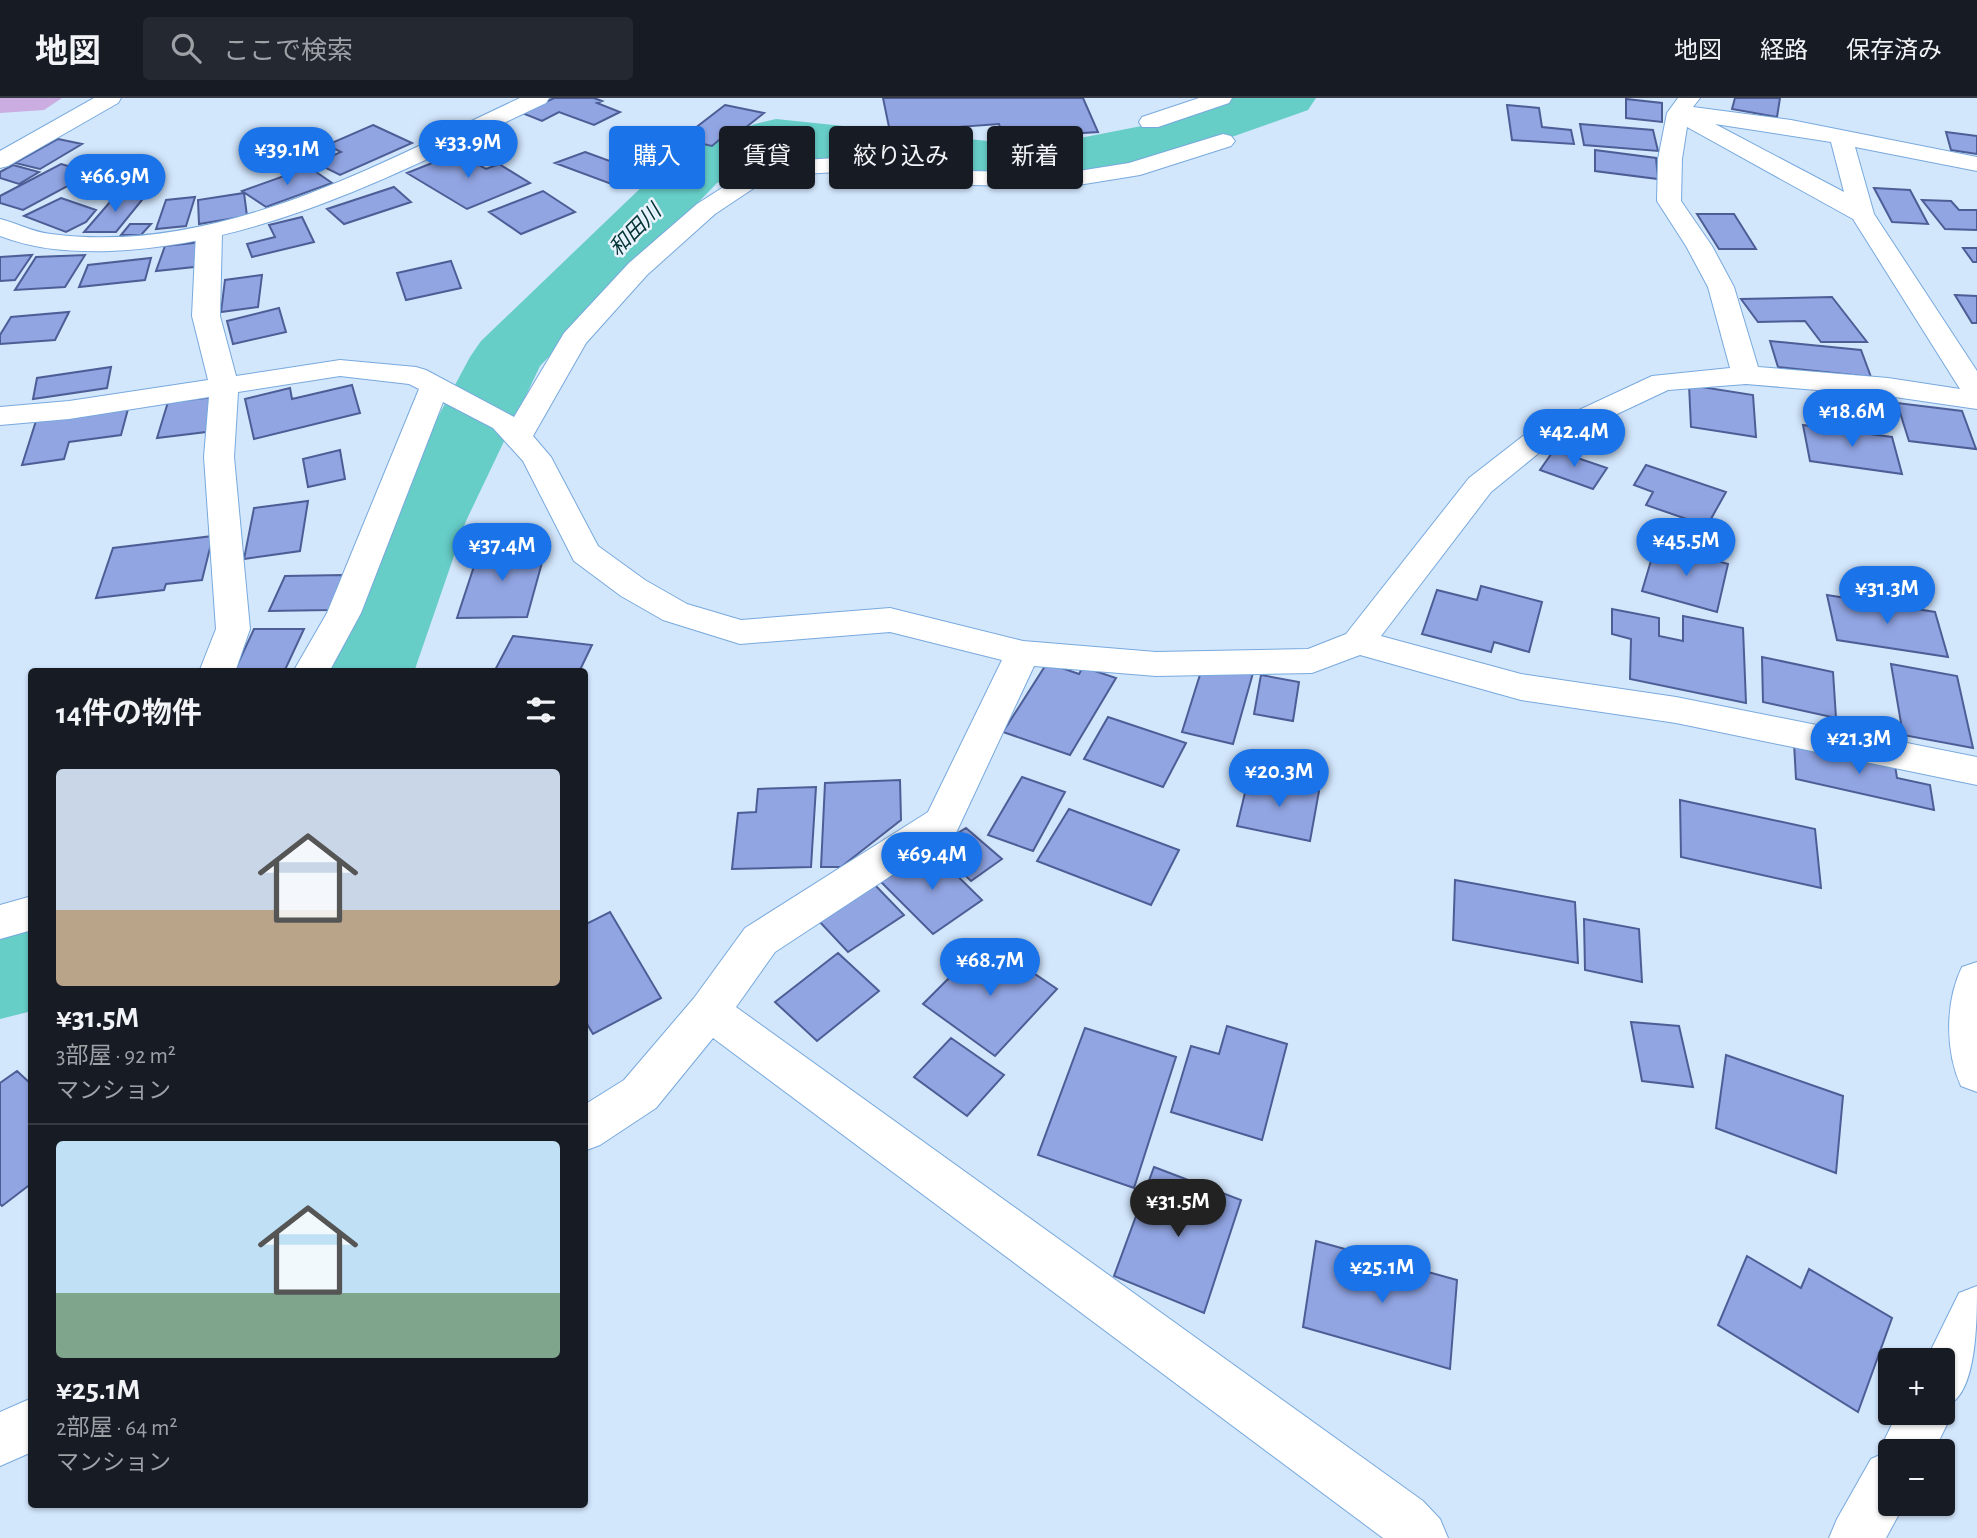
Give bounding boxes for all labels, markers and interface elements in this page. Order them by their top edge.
search box [143,17,633,80]
icon: search [167,29,205,67]
text: 地図 [35,36,101,69]
text: ここで検索 [223,38,353,64]
text: 地図 [1674,39,1722,63]
text: 経路 [1760,39,1808,63]
text: 保存済み [1846,39,1942,63]
pin: ¥33.9M [411,120,525,180]
chip: 購入 [609,126,705,189]
chip: 賃貸 [719,126,815,189]
chip: 絞り込み [829,126,973,189]
chip: 新着 [987,126,1083,189]
pin: ¥39.1M [230,127,344,187]
text: ¥33.9M [435,131,501,154]
text: ¥39.1M [255,138,320,161]
pin: ¥66.9M [58,155,172,214]
text: ¥66.9M [80,165,150,188]
water label: 和田川 [605,199,666,260]
pin: ¥18.6M [1795,390,1909,449]
text: ¥18.6M [1819,400,1885,423]
pin: ¥42.4M [1517,410,1631,469]
text: ¥42.4M [1539,420,1609,443]
pin: ¥45.5M [1629,518,1743,578]
pin: ¥37.4M [445,524,559,583]
text: ¥45.5M [1652,529,1720,552]
text: ¥37.4M [468,534,536,557]
pin: ¥31.3M [1830,566,1944,626]
text: ¥31.3M [1855,577,1919,600]
icon: filters [522,691,560,729]
text: 14件の物件 [56,699,202,729]
pin: ¥21.3M [1802,716,1916,776]
text: ¥21.3M [1827,727,1891,750]
pin: ¥20.3M [1222,750,1336,809]
text: ¥20.3M [1245,760,1313,783]
icon: home [245,815,371,941]
pin: ¥69.4M [875,832,989,892]
text: ¥69.4M [897,843,967,866]
pin: ¥68.7M [933,939,1047,998]
text: ¥68.7M [956,949,1024,972]
text: ¥31.5M [56,1003,139,1033]
text: 3部屋 · 92 m² [56,1045,176,1068]
text: マンション [56,1080,171,1103]
pin: ¥31.5M [1121,1180,1235,1239]
icon: home [245,1187,371,1313]
text: ¥31.5M [1146,1190,1210,1213]
pin: ¥25.1M [1325,1246,1439,1305]
text: ¥25.1M [1350,1256,1414,1279]
map controls [1878,1348,1955,1516]
button: + [1878,1348,1955,1425]
text: ¥25.1M [56,1375,140,1405]
text: 2部屋 · 64 m² [56,1417,177,1440]
button: − [1878,1439,1955,1516]
text: マンション [56,1452,171,1475]

